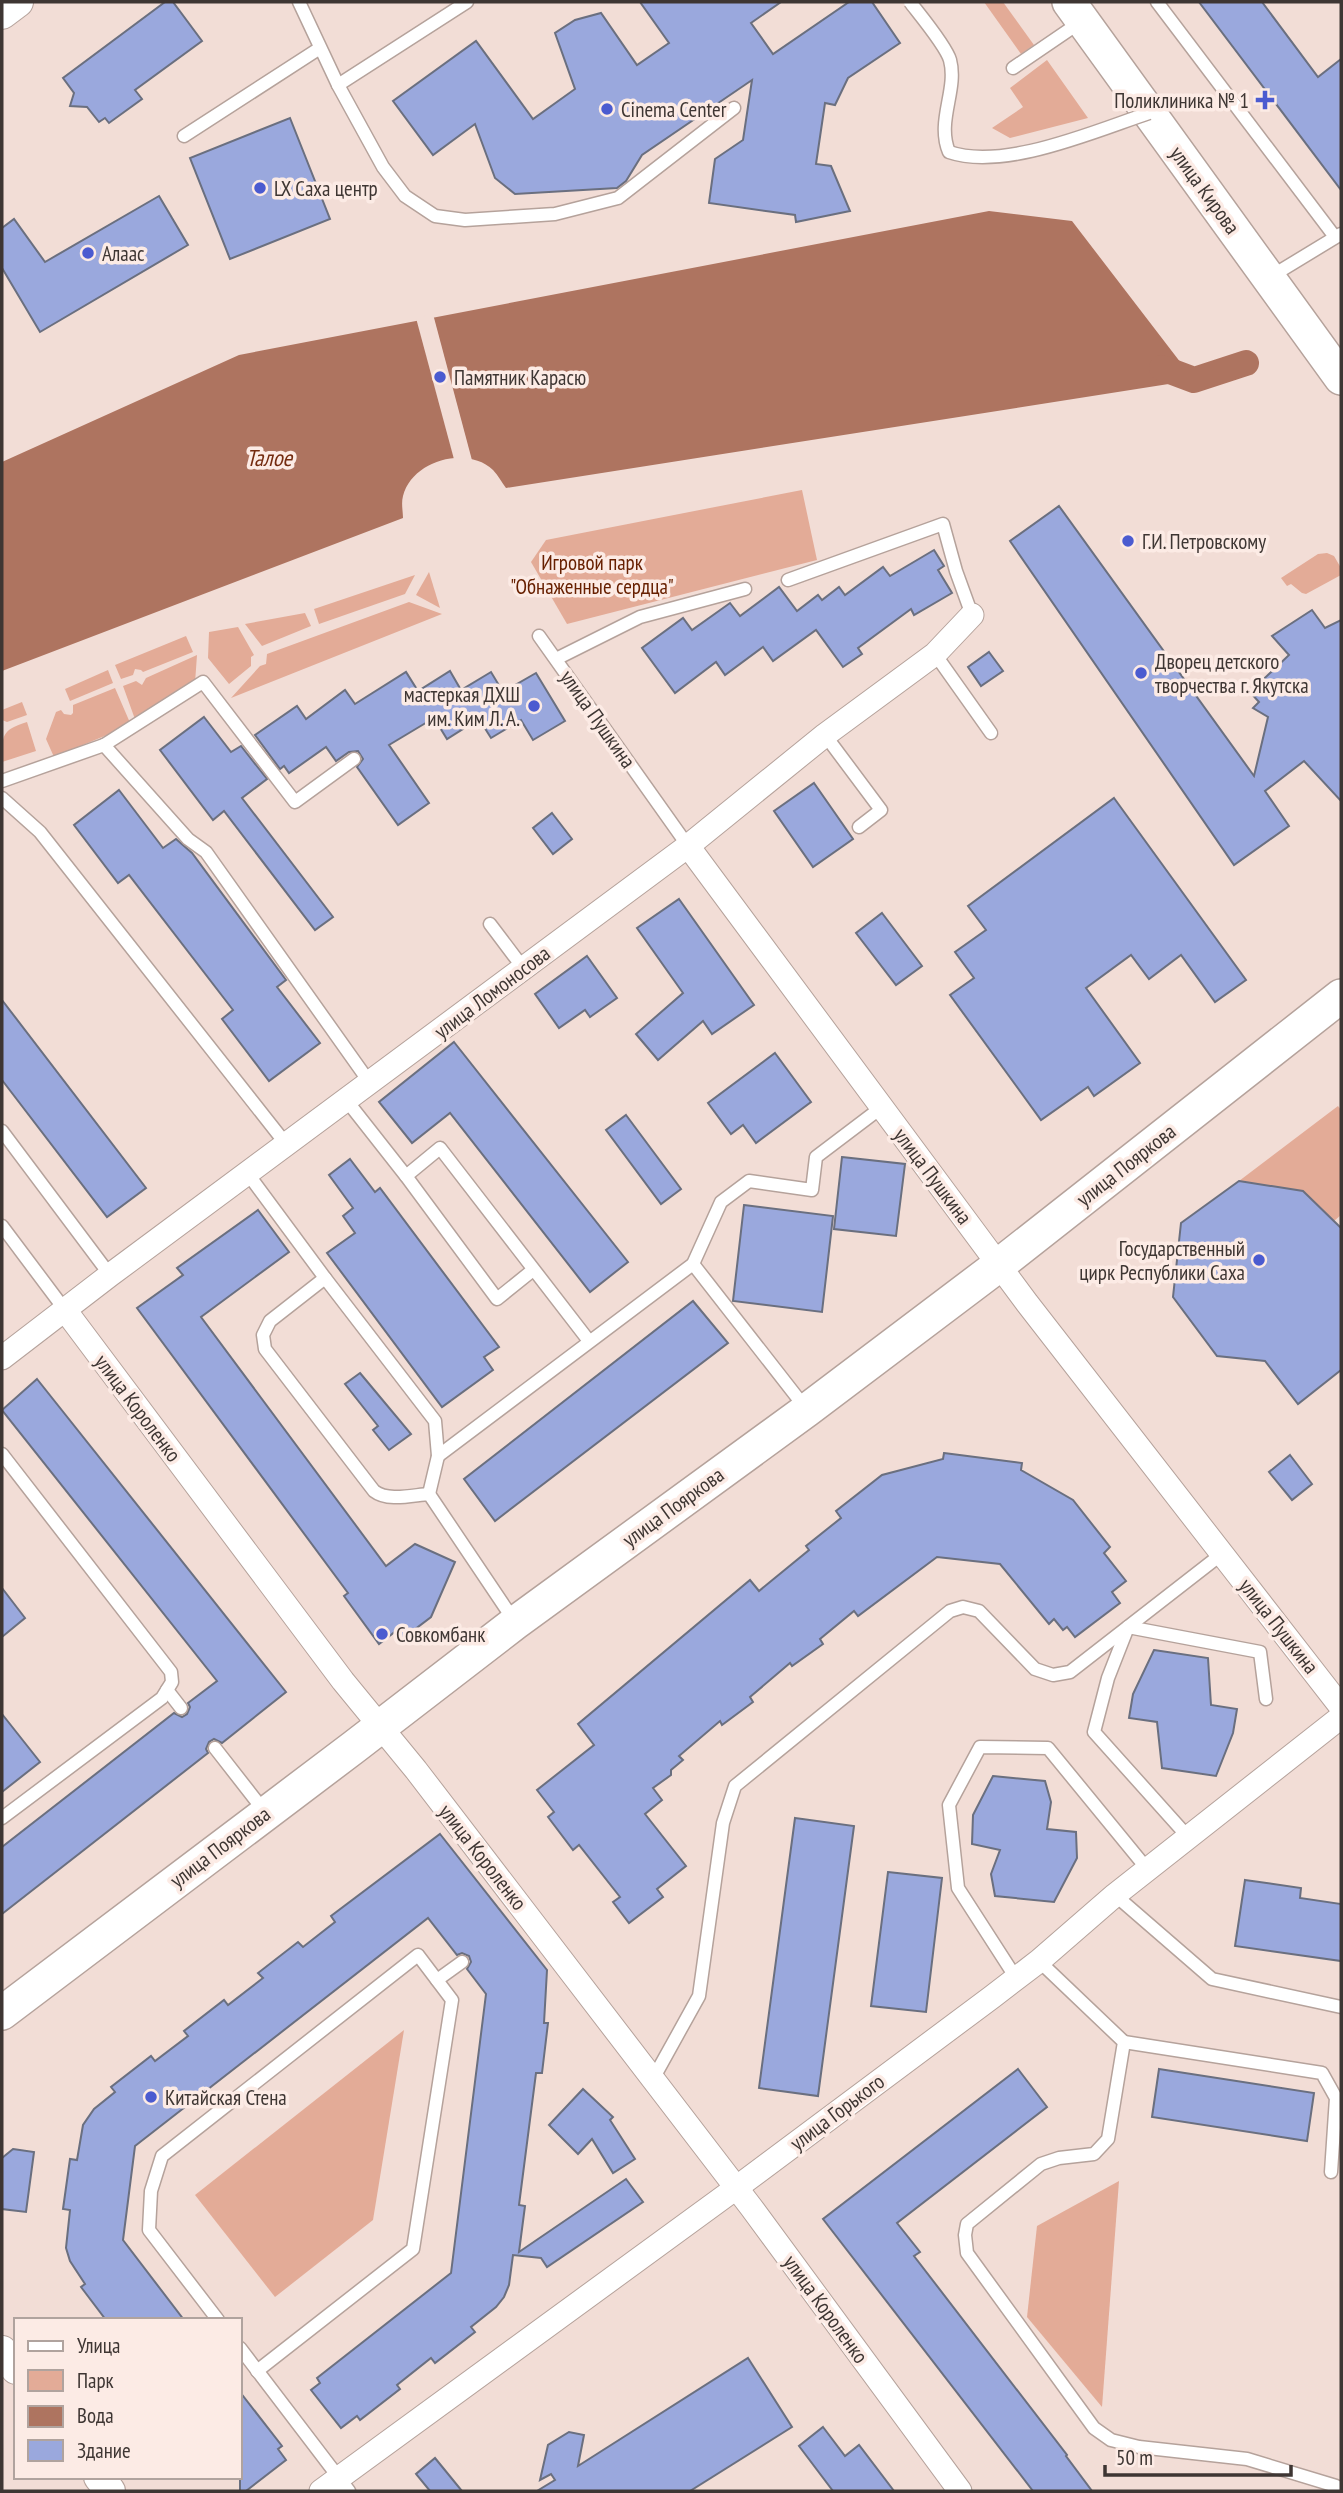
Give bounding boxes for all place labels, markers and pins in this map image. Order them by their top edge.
place label: Поликлиника № 1 [1114,87,1249,114]
marker: Поликлиника № 1 [1255,90,1275,110]
place label: Cinema Center [621,96,727,123]
marker: Cinema Center [599,101,615,117]
place label: LX Саха центр [274,175,378,202]
marker: LX Саха центр [252,180,268,196]
place label: Алаас [102,240,145,267]
marker: Алаас [80,245,96,261]
place label: Памятник Карасю [454,364,586,391]
marker: Памятник Карасю [432,369,448,385]
place label: Г.И. Петровскому [1142,528,1266,555]
marker: Г.И. Петровскому [1120,533,1136,549]
place label: Дворец детского творчества г. Якутска [1155,648,1309,699]
marker: Дворец детского творчества г. Якутска [1133,665,1149,681]
place label: мастеркая ДХШ им. Ким Л. А. [404,681,520,732]
marker: мастеркая ДХШ им. Ким Л. А. [526,698,542,714]
place label: Государственный цирк Республики Саха [1079,1235,1245,1286]
marker: Государственный цирк Республики Саха [1251,1252,1267,1268]
place label: Совкомбанк [396,1621,485,1648]
marker: Совкомбанк [374,1626,390,1642]
place label: Китайская Стена [165,2084,287,2111]
marker: Китайская Стена [143,2089,159,2105]

